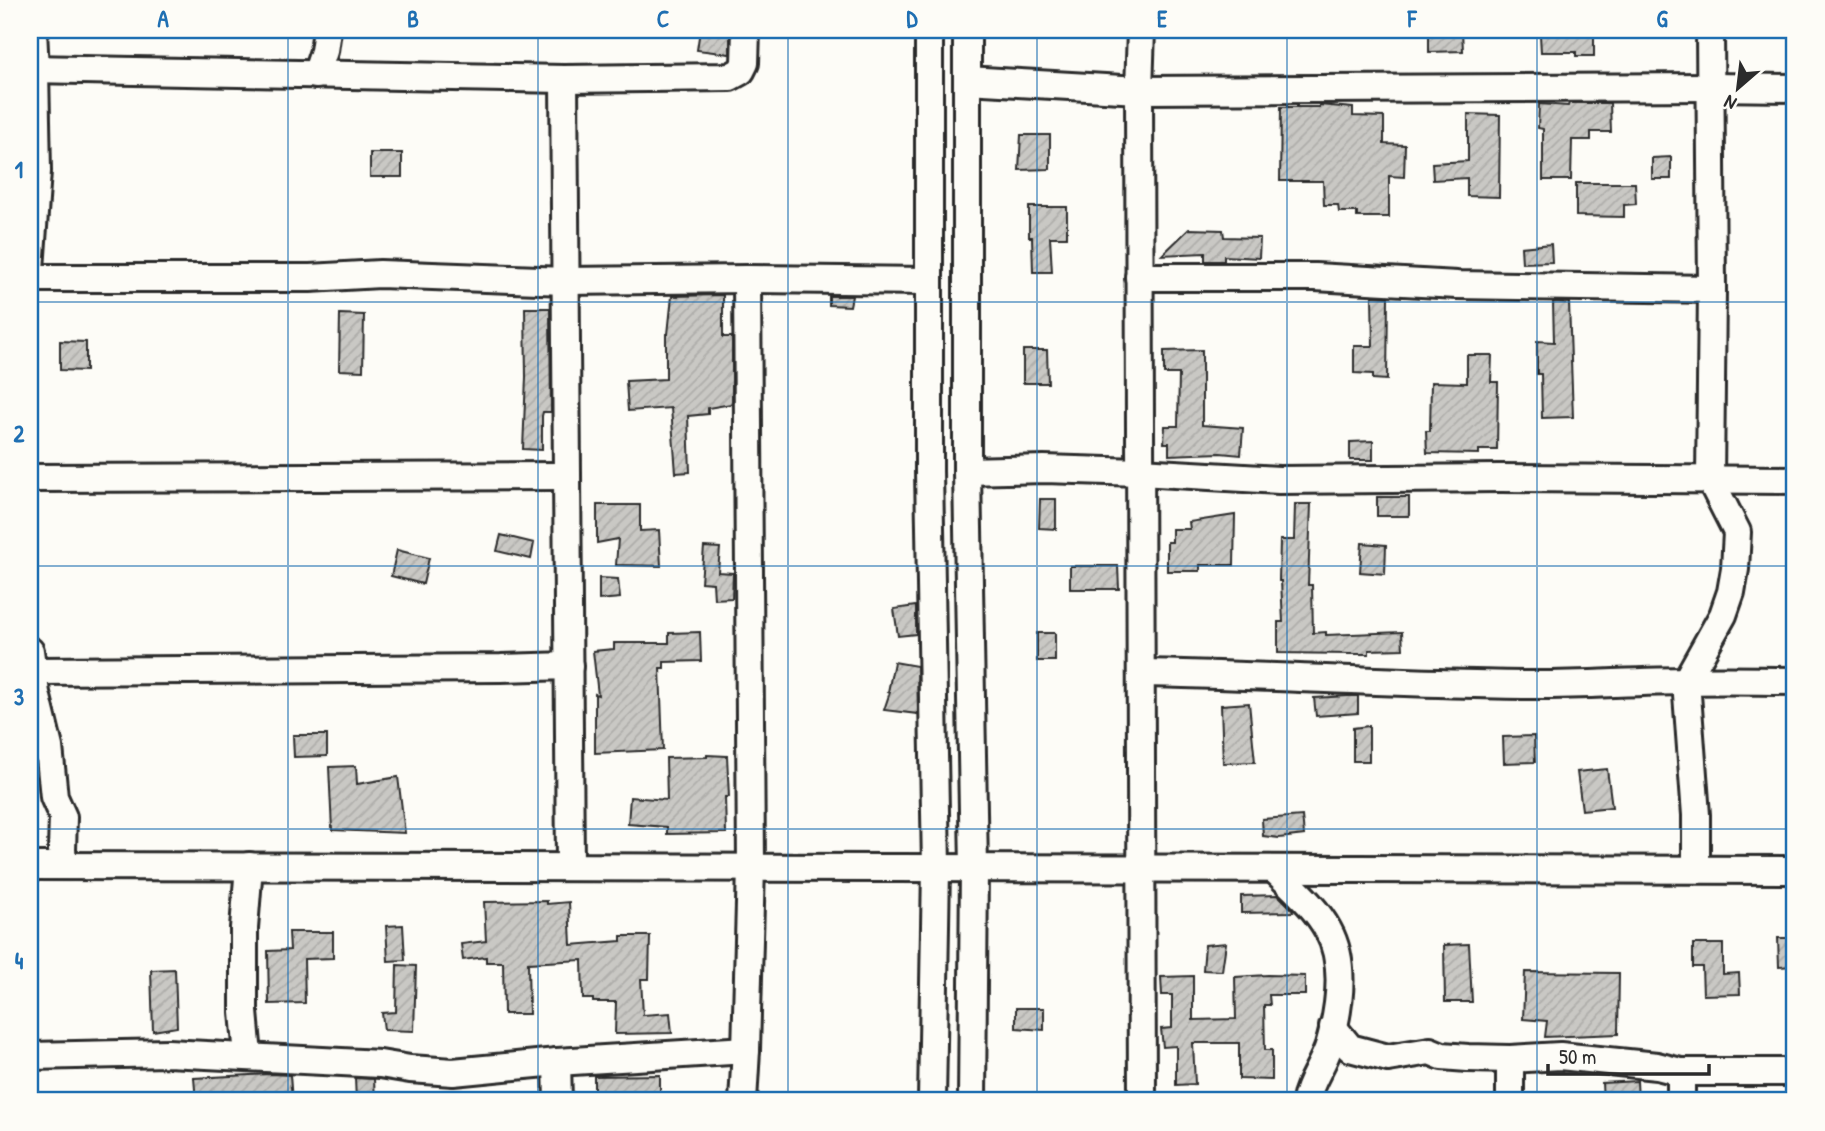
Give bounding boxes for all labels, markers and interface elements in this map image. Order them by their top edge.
text: A [157,3,169,34]
text: B [407,3,419,34]
text: C [657,3,669,34]
text: D [907,3,919,34]
text: E [1157,3,1168,34]
text: F [1407,3,1418,34]
text: G [1656,3,1668,34]
north arrow [1702,52,1772,122]
text: N [1719,89,1741,117]
text: 1 [15,154,23,185]
text: 2 [14,418,25,449]
text: 3 [14,681,24,712]
text: 4 [15,945,24,976]
scale bar [1548,1033,1710,1077]
text: 50 m [1559,1042,1596,1071]

